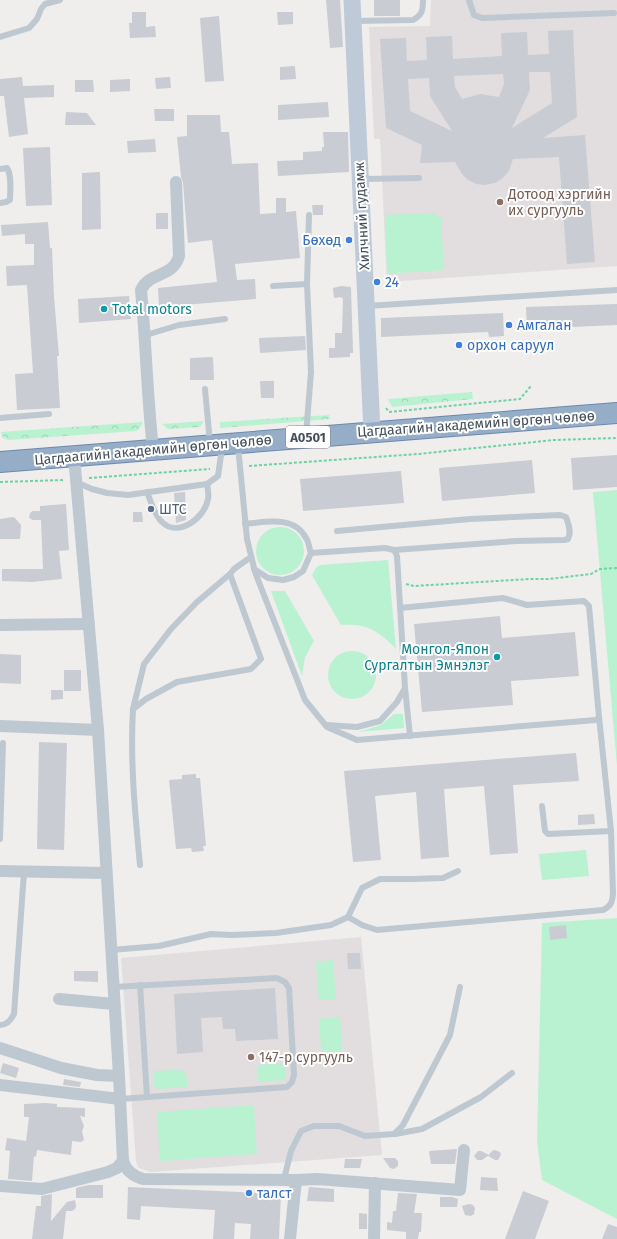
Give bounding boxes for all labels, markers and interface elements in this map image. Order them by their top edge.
street label: Хилчний гудамж [351,162,373,270]
place label: Дотоод хэргийн их сургууль [507,186,611,219]
marker: Дотоод хэргийн их сургууль [495,197,505,207]
place label: Бөхөд [302,232,341,249]
marker: Бөхөд [344,235,354,245]
place label: 24 [385,274,400,291]
marker: 24 [372,277,382,287]
place label: Total motors [112,301,192,318]
marker: Total motors [99,304,109,314]
place label: Амгалан [517,317,571,334]
marker: Амгалан [504,320,514,330]
place label: орхон саруул [467,337,554,354]
marker: орхон саруул [454,340,464,350]
street label: Цагдаагийн академийн өргөн чөлөө [356,407,596,441]
road number: A0501 [286,426,330,448]
street label: Цагдаагийн академийн өргөн чөлөө [33,431,273,469]
place label: ШТС [159,501,187,518]
marker: ШТС [146,504,156,514]
place label: Монгол-Япон Сургалтын Эмнэлэг [364,641,489,674]
marker: Монгол-Япон Сургалтын Эмнэлэг [492,652,502,662]
place label: 147-р сургууль [259,1049,353,1066]
marker: 147-р сургууль [246,1052,256,1062]
place label: талст [257,1185,292,1202]
marker: талст [244,1188,254,1198]

